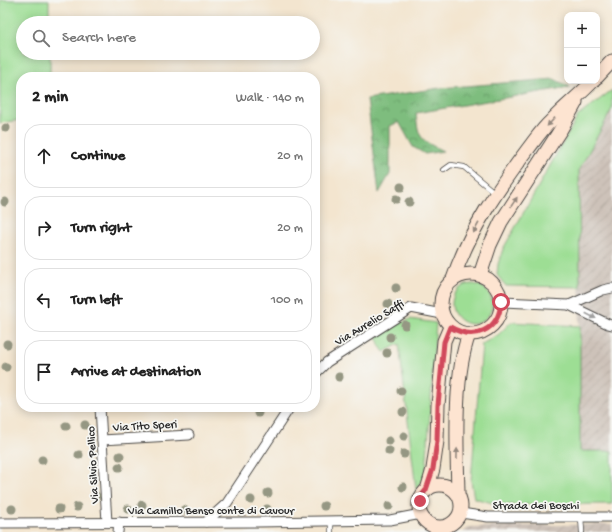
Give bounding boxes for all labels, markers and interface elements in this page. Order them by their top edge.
map controls [564,12,600,84]
button: + [564,12,600,48]
search box [16,16,320,60]
icon: search [30,27,52,49]
text: Search here [62,29,136,47]
button: − [564,48,600,84]
text: 2 min [32,88,68,108]
text: Walk · 140 m [236,91,304,106]
one-way arrow [546,116,555,127]
icon: ahead [33,145,55,167]
text: Continue [71,147,125,165]
text: 20 m [277,149,303,164]
one-way arrow [511,196,518,208]
icon: right [33,217,55,239]
text: Turn right [71,219,131,237]
text: 20 m [277,221,303,236]
one-way arrow [473,222,480,234]
icon: left [33,289,55,311]
text: Turn left [71,291,122,309]
text: 100 m [271,293,303,308]
route start [492,293,510,311]
street label: Via Aurelio Saffi [332,298,407,350]
one-way arrow [585,312,596,319]
icon: arrive [33,361,55,383]
text: Arrive at destination [71,363,201,381]
street label: Via Tito Speri [112,418,178,436]
street label: Via Silvio Pellico [85,426,103,505]
one-way arrow [454,447,460,460]
route end [411,492,429,510]
street label: Strada dei Boschi [493,500,580,514]
street label: Via Camillo Benso conte di Cavour [127,505,296,519]

